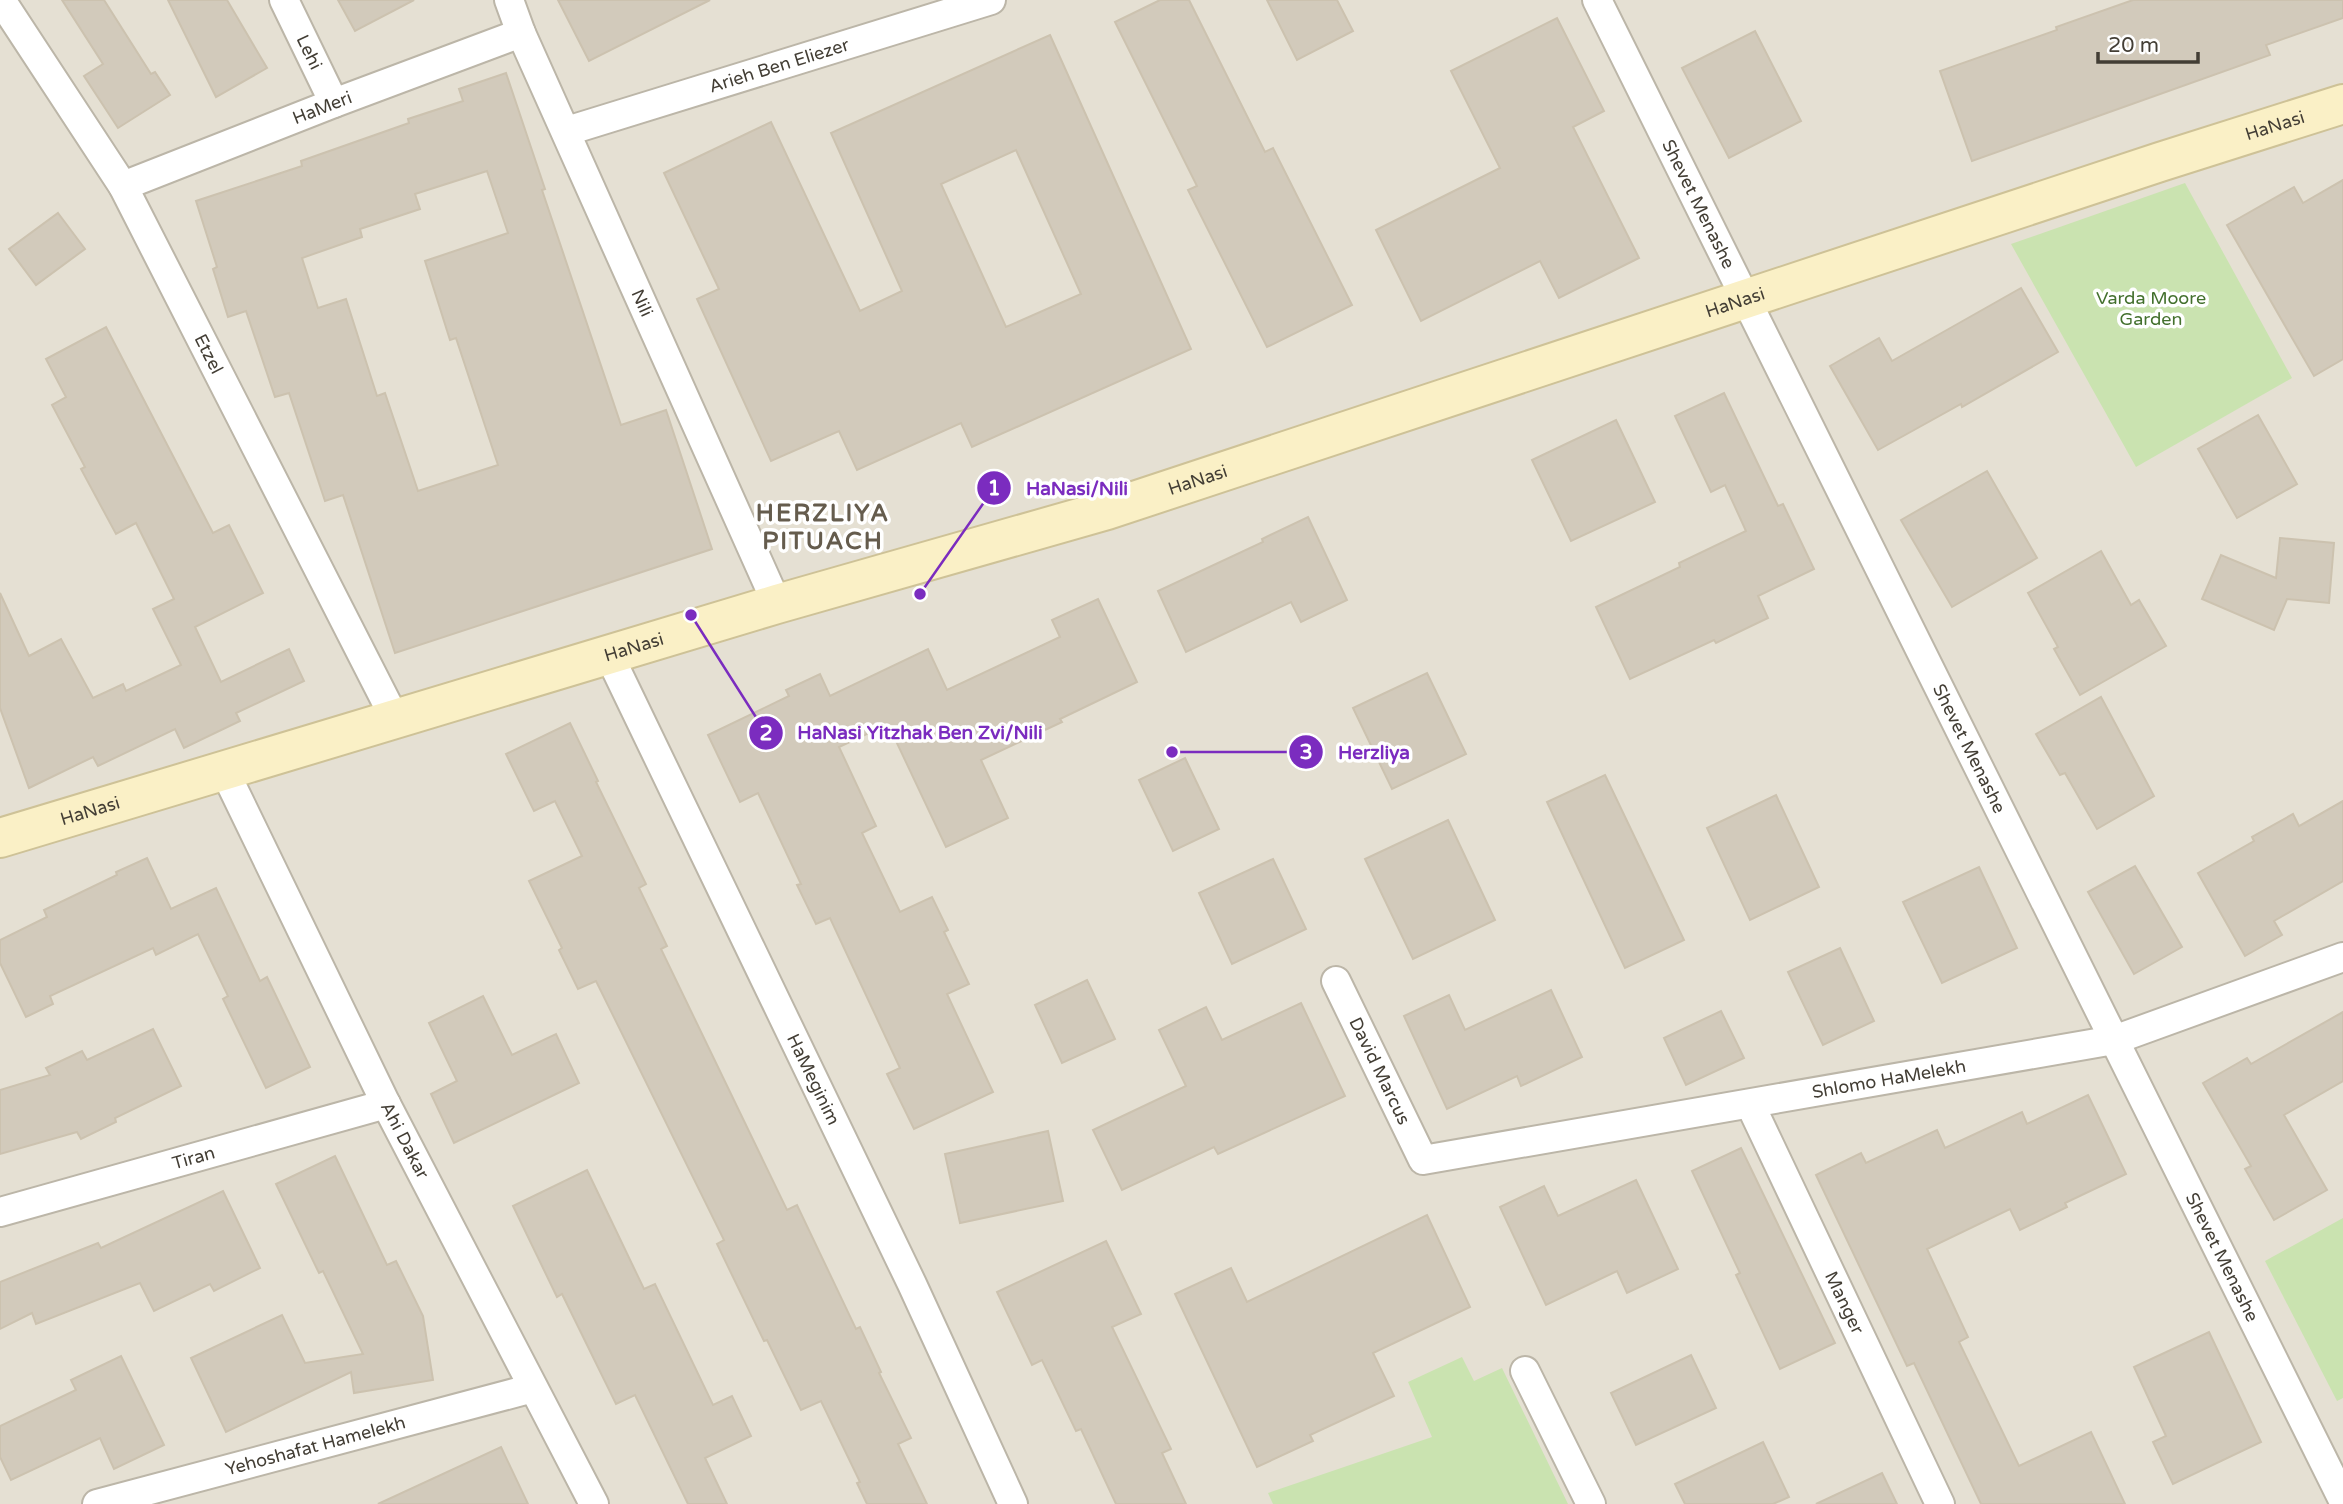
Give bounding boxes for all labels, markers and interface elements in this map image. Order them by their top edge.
scale bar [2098,21,2198,65]
street label: Lehi [292,31,327,73]
street label: Arieh Ben Eliezer [706,33,852,97]
text: 20 m [2108,33,2159,58]
street label: HaMeri [289,86,355,129]
street label: HaNasi [2242,106,2307,145]
street label: Shevet Menashe [1657,136,1740,272]
street label: HaNasi [1702,282,1767,323]
street label: Nili [626,286,658,320]
park label: Varda Moore Garden [2096,287,2206,330]
street label: Etzel [189,330,228,378]
street label: HaNasi [1165,460,1230,500]
callout: HaNasi/Nili [976,468,1142,508]
text: 1 [987,476,1001,501]
text: HaNasi/Nili [1026,478,1128,500]
district label: HERZLIYA PITUACH [756,499,890,556]
street label: HaNasi [601,628,666,666]
street label: Shevet Menashe [1928,680,2011,817]
callout: HaNasi Yitzhak Ben Zvi/Nili [748,713,1057,753]
text: 2 [759,721,773,746]
text: HaNasi Yitzhak Ben Zvi/Nili [797,722,1043,744]
callout: Herzliya [1289,732,1423,772]
text: 3 [1299,740,1313,765]
text: Herzliya [1338,742,1410,765]
street label: HaNasi [58,792,122,830]
street label: David Marcus [1344,1014,1415,1128]
street label: HaMeginim [782,1030,845,1129]
street label: Shlomo HaMelekh [1810,1055,1968,1103]
street label: Ahi Dakar [376,1098,434,1183]
street label: Tiran [170,1141,217,1174]
street label: Shevet Menashe [2181,1189,2264,1325]
street label: Manger [1820,1268,1869,1338]
street label: Yehoshafat Hamelekh [223,1411,408,1480]

